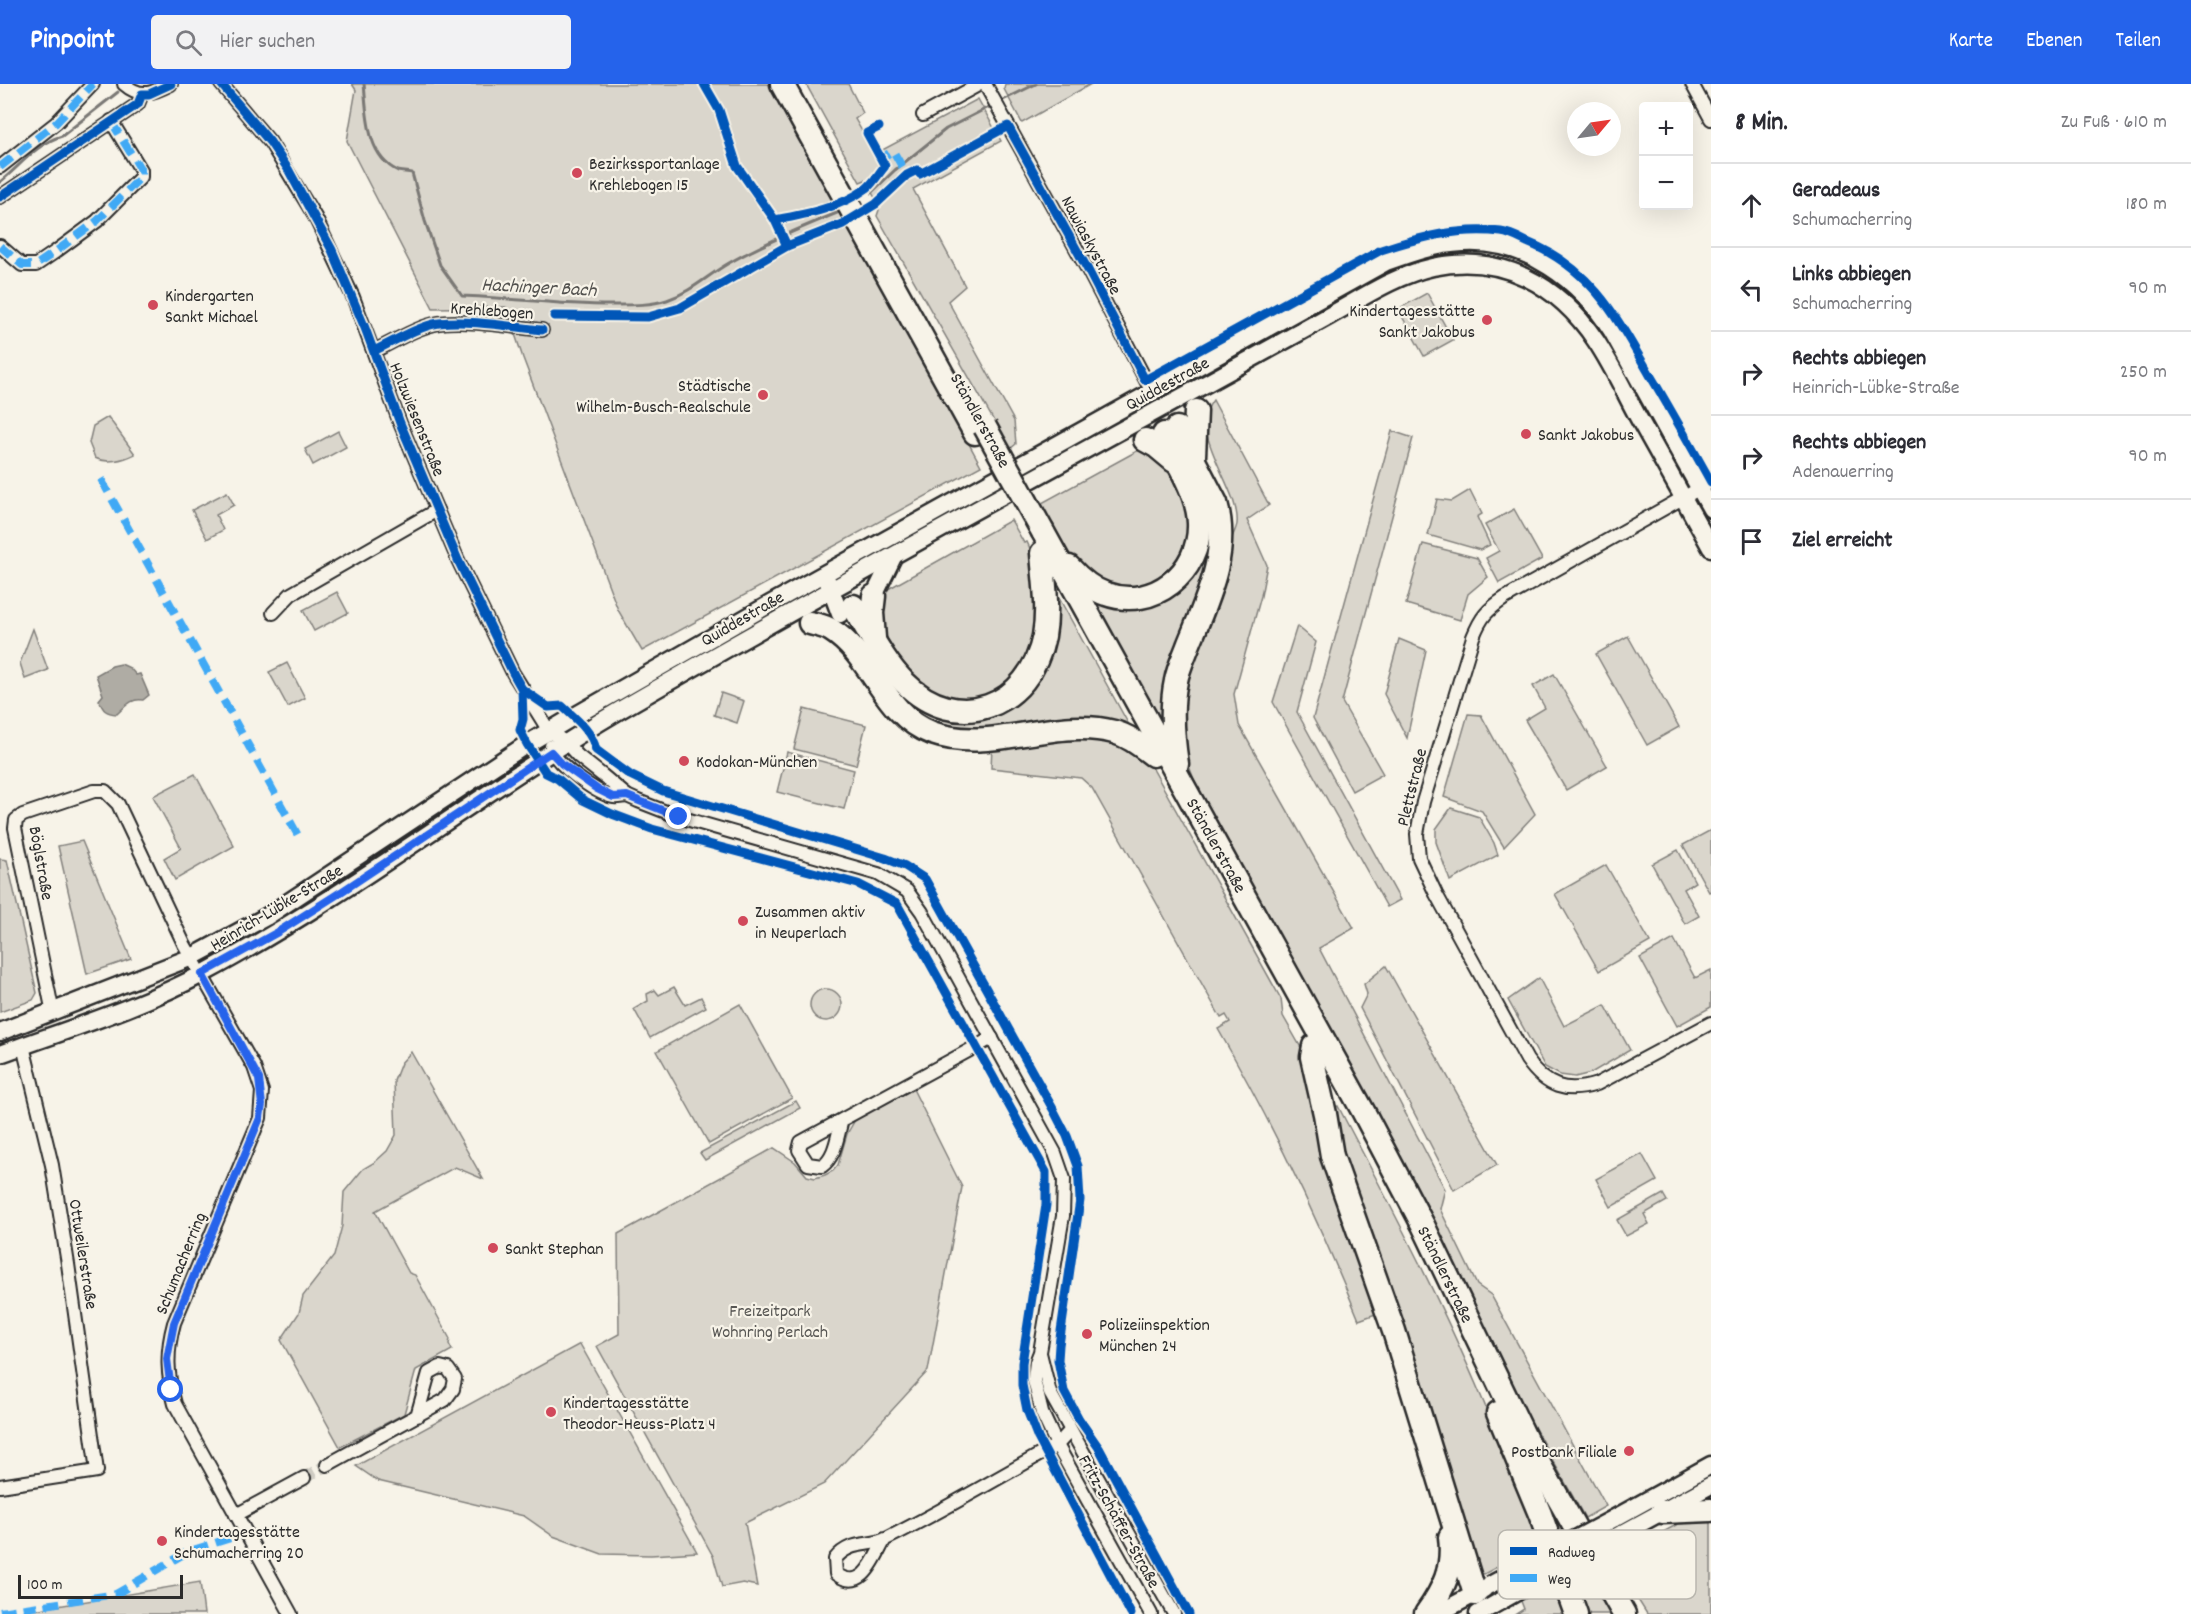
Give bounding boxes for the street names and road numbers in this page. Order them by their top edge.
street label: Nawiaskystraße [1053,192,1126,300]
street label: Krehlebogen [449,297,534,328]
street label: Quiddestraße [1122,352,1215,418]
street label: Holzwiesenstraße [381,359,450,481]
street label: Ständlerstraße [942,369,1015,473]
street label: Quiddestraße [697,586,789,654]
street label: Plettstraße [1392,746,1435,829]
street label: Ständlerstraße [1178,794,1251,898]
street label: Böglstraße [21,825,58,902]
street label: Heinrich-Lübke-Straße [206,860,348,959]
street label: Ottweilerstraße [60,1198,103,1311]
street label: Schumacherring [150,1209,214,1319]
street label: Ständlerstraße [1410,1222,1478,1328]
street label: Fritz-Schäffer-Straße [1071,1451,1165,1594]

